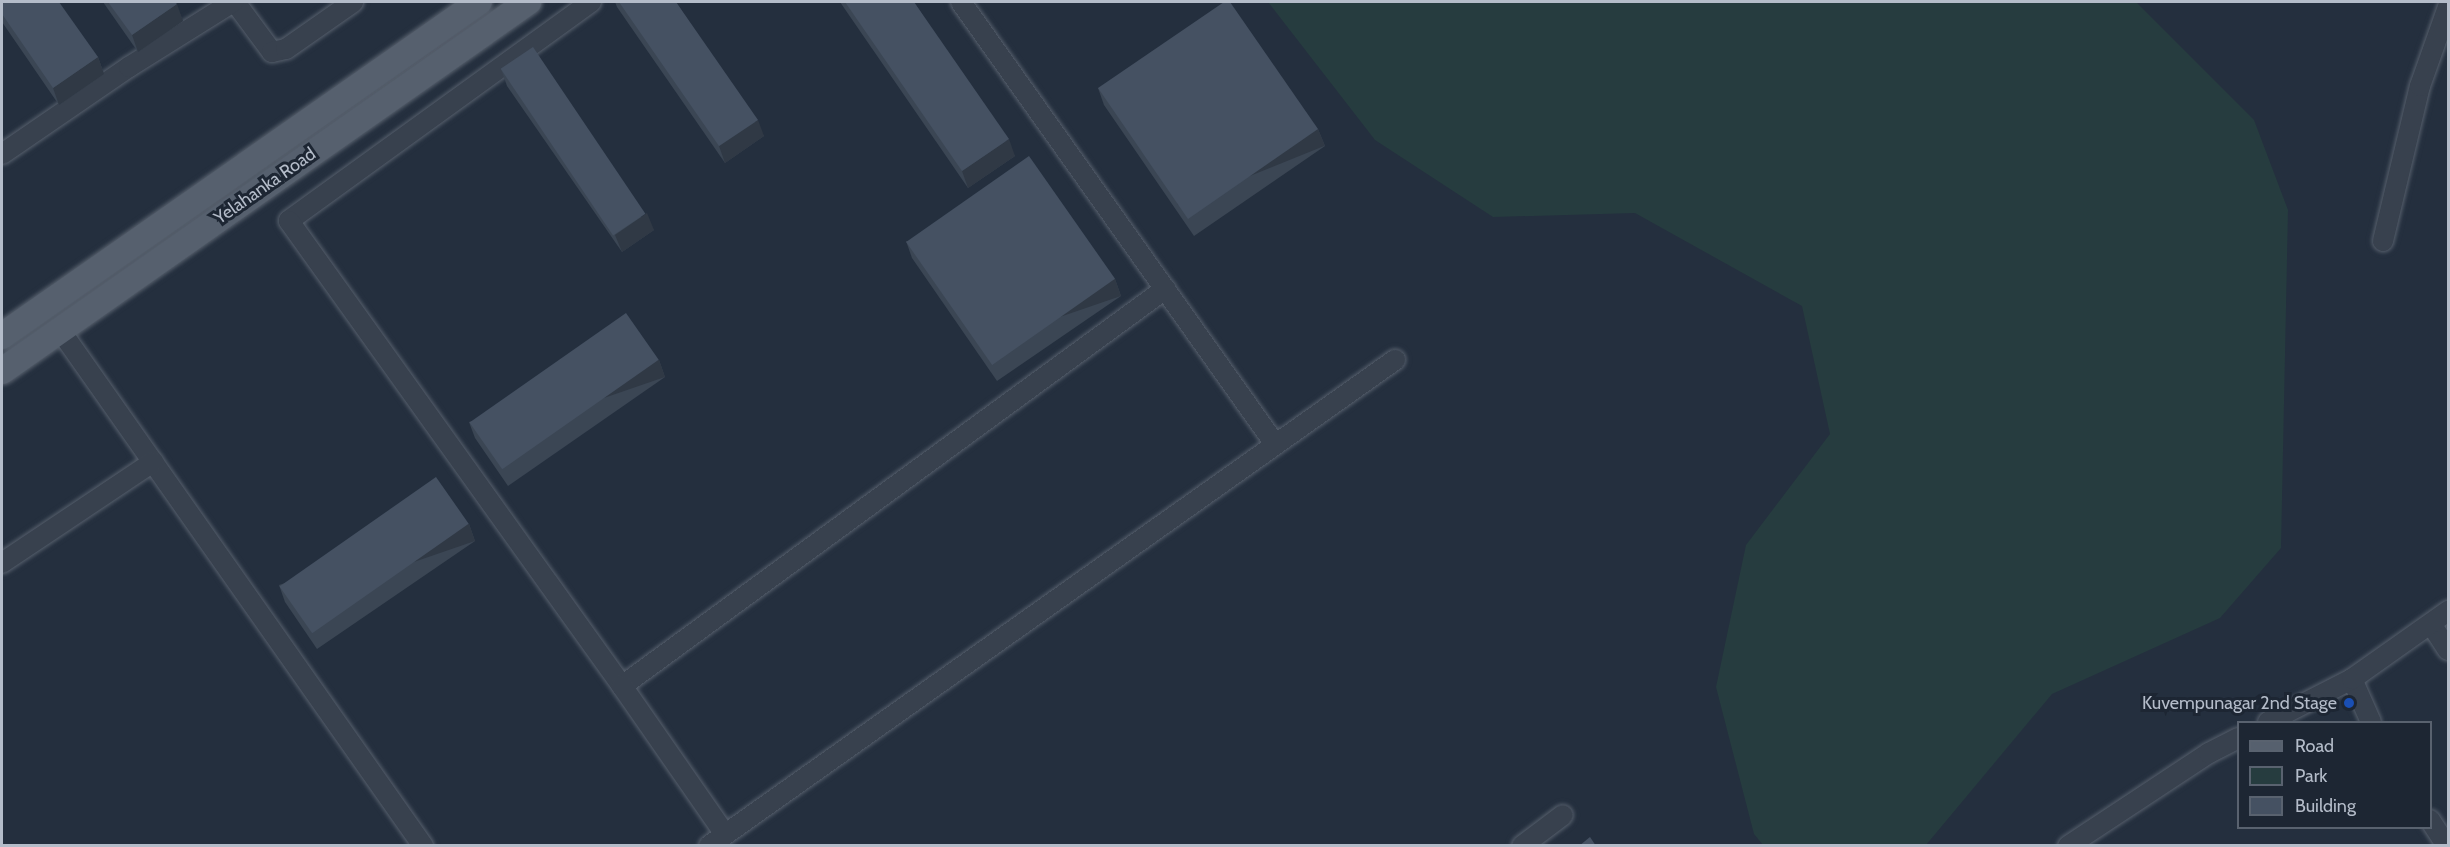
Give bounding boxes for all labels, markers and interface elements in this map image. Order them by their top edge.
street label: Yelahanka Road [210,143,320,229]
place label: Kuvempunagar 2nd Stage [2142,692,2337,714]
marker: Kuvempunagar 2nd Stage [2342,696,2356,710]
legend [2237,721,2432,829]
text: Road [2295,735,2334,757]
text: Park [2295,765,2327,787]
text: Building [2295,795,2356,817]

